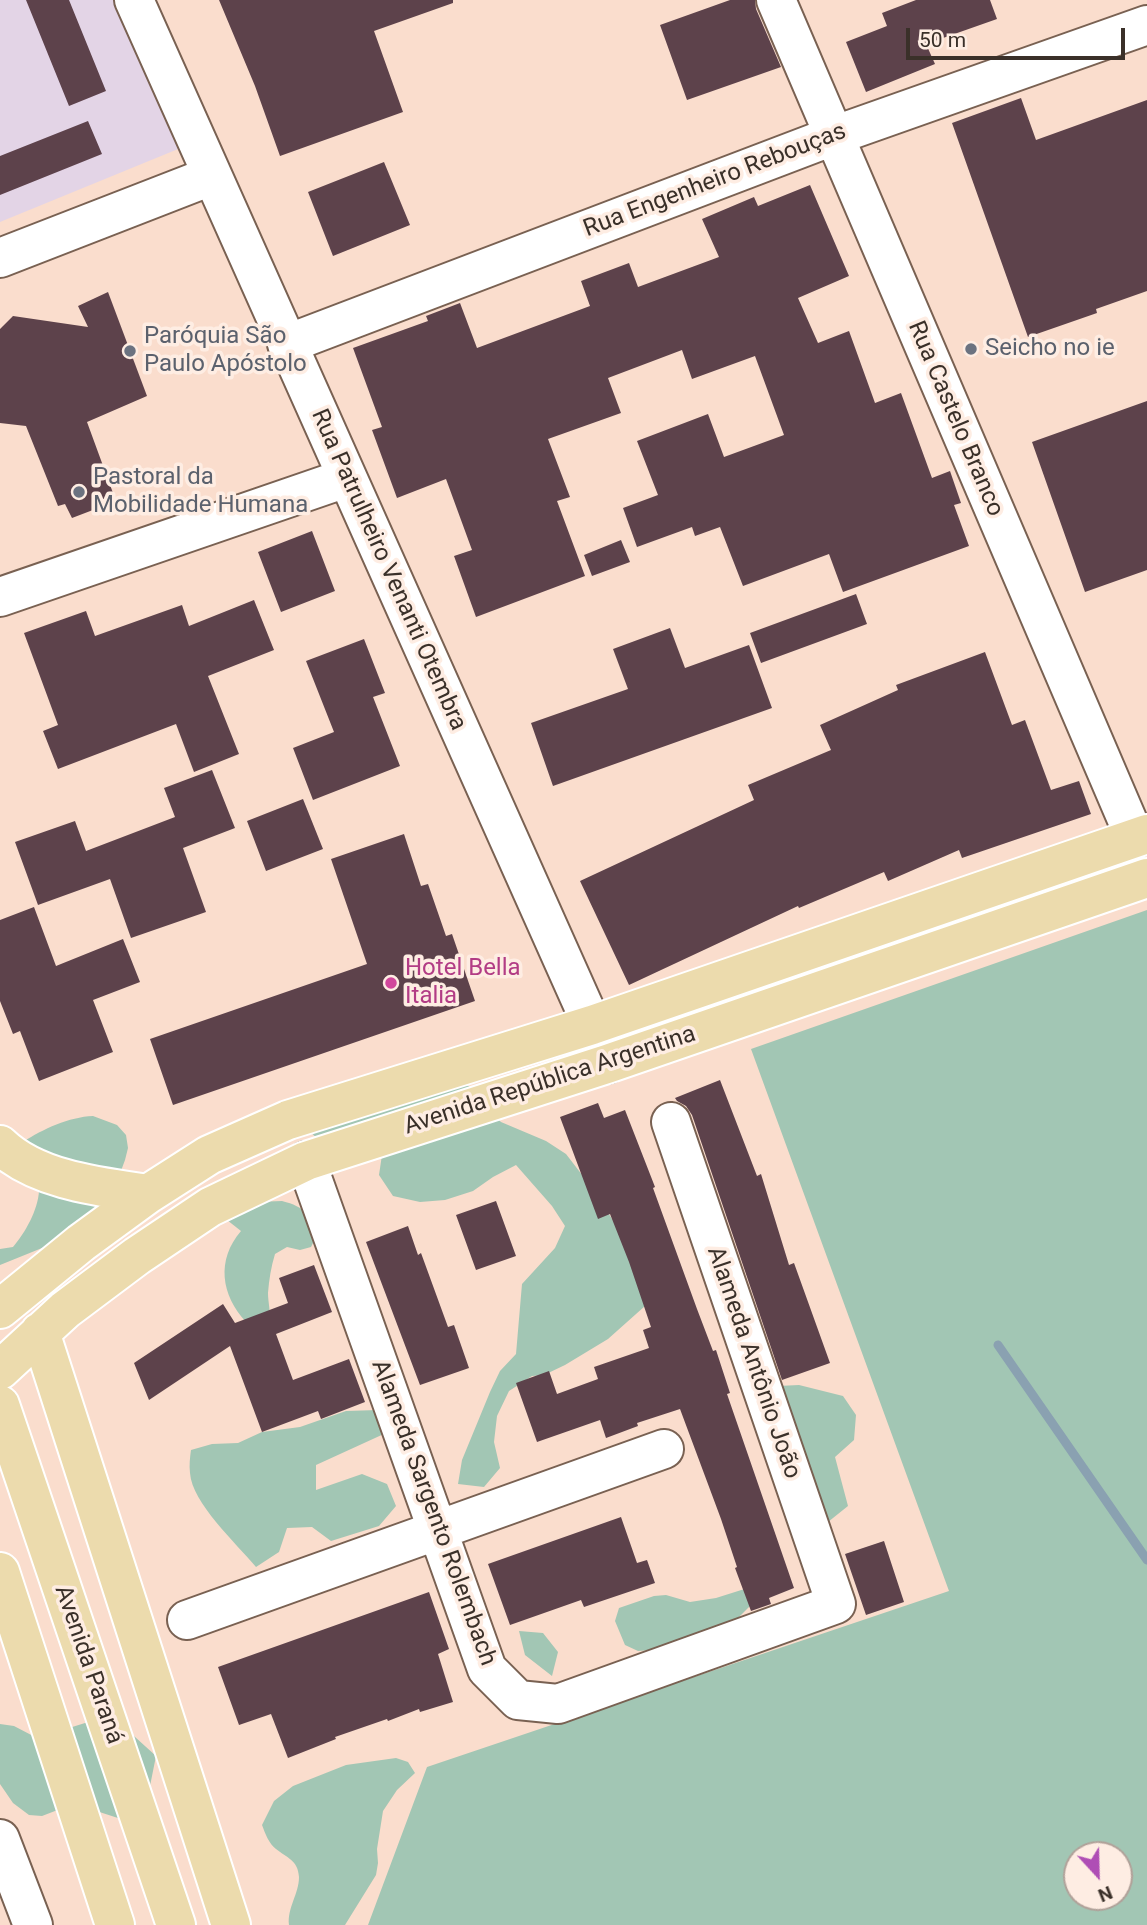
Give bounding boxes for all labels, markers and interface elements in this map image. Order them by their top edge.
scale bar [909,14,1128,58]
text: 50 m [919,28,966,52]
street label: Rua Engenheiro Rebouças [580,118,850,244]
street label: Rua Castelo Branco [901,317,1009,521]
place label: Paróquia São Paulo Apóstolo [144,323,307,379]
place label: Seicho no ie [985,335,1115,363]
marker: Seicho no ie [963,341,979,357]
marker: Paróquia São Paulo Apóstolo [122,343,138,359]
street label: Rua Patrulheiro Venanti Otembra [304,405,472,735]
place label: Pastoral da Mobilidade Humana [93,464,308,520]
marker: Pastoral da Mobilidade Humana [71,484,87,500]
place label: Hotel Bella Italia [405,955,521,1011]
marker: Hotel Bella Italia [383,975,399,991]
street label: Avenida República Argentina [401,1020,699,1142]
street label: Alameda Antônio João [700,1243,806,1483]
street label: Alameda Sargento Rolembach [364,1356,502,1670]
street label: Avenida Paraná [47,1582,129,1748]
north arrow [1063,1841,1133,1911]
text: N [1095,1881,1116,1907]

